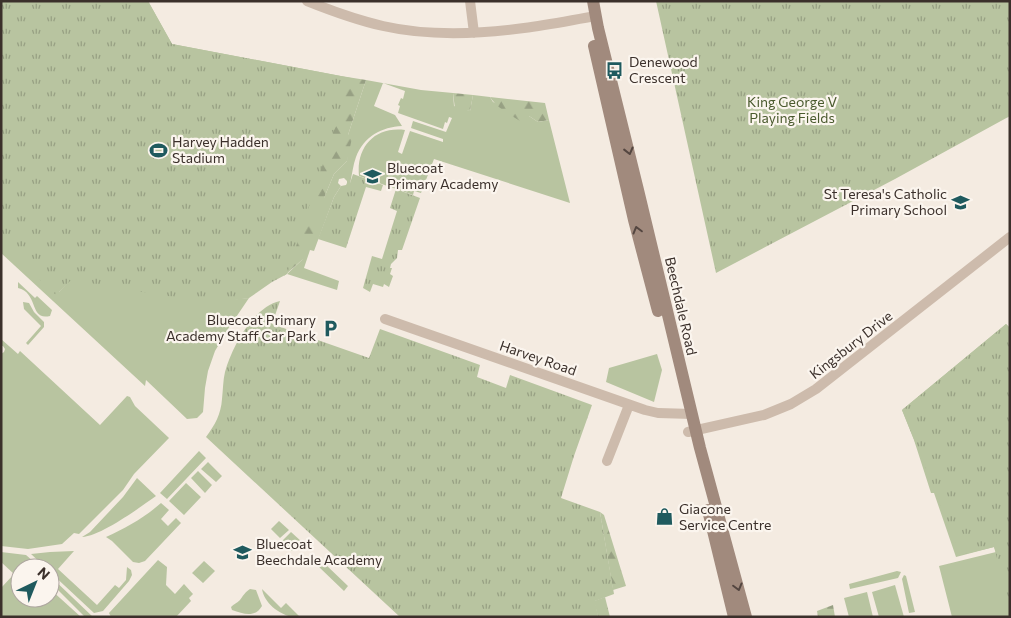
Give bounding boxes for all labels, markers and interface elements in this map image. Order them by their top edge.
place label: Denewood Crescent [629,53,698,86]
bus stop icon: Denewood Crescent [605,60,625,80]
park label: King George V Playing Fields [747,93,837,126]
place label: Harvey Hadden Stadium [172,133,269,166]
sports icon: Harvey Hadden Stadium [148,140,168,160]
one-way arrow [623,146,633,154]
place label: Bluecoat Primary Academy [387,159,498,192]
school or university icon: Bluecoat Primary Academy [363,166,383,186]
place label: St Teresa's Catholic Primary School [824,185,947,218]
school or university icon: St Teresa's Catholic Primary School [951,192,971,212]
one-way arrow [632,227,642,235]
street label: Beechdale Road [662,255,701,357]
street label: Kingsbury Drive [806,307,895,382]
place label: Bluecoat Primary Academy Staff Car Park [166,311,316,344]
parking icon: Bluecoat Primary Academy Staff Car Park [320,318,340,338]
street label: Harvey Road [497,336,579,379]
place label: Giacone Service Centre [679,500,771,533]
shop icon: Giacone Service Centre [655,507,675,527]
place label: Bluecoat Beechdale Academy [256,535,382,568]
school or university icon: Bluecoat Beechdale Academy [232,542,252,562]
north arrow [10,558,60,608]
text: N [35,563,54,583]
one-way arrow [732,582,742,590]

